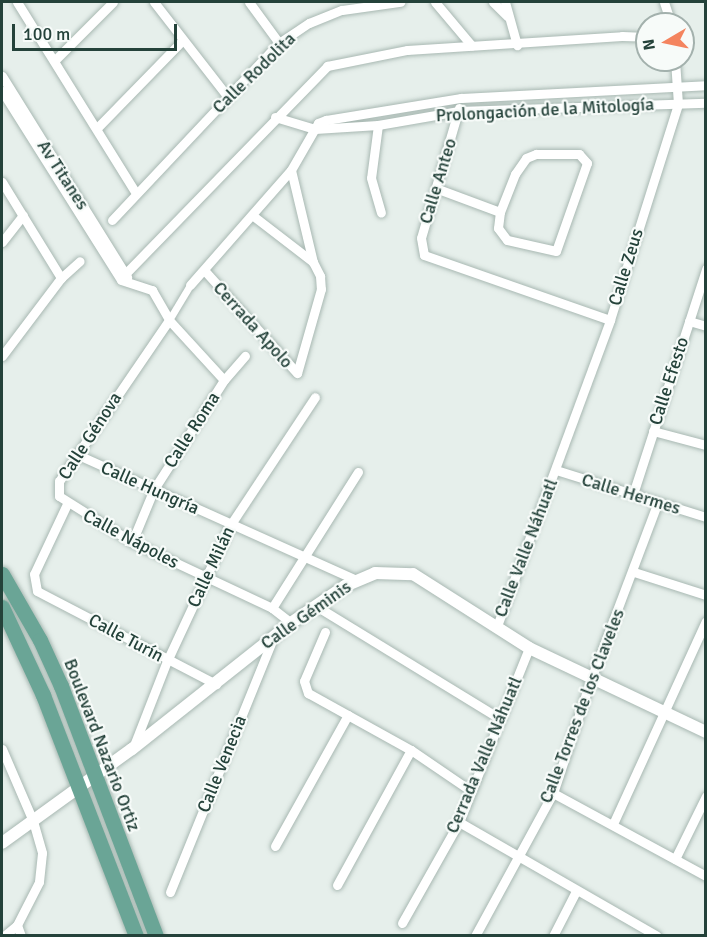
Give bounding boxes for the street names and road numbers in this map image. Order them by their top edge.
street label: Calle Rodolita [208,28,300,118]
street label: Prolongación de la Mitología [435,93,655,127]
street label: Av Titanes [33,136,93,214]
street label: Calle Anteo [415,136,461,226]
street label: Calle Zeus [604,226,648,308]
street label: Cerrada Apolo [209,277,297,373]
street label: Calle Efesto [645,334,693,428]
street label: Calle Génova [54,388,126,484]
street label: Calle Roma [159,388,225,472]
street label: Calle Hungría [98,457,202,519]
street label: Calle Hermes [579,469,683,519]
street label: Calle Valle Náhuatl [490,476,562,620]
street label: Calle Nápoles [79,505,183,573]
street label: Calle Milán [183,523,239,611]
street label: Calle Géminis [257,576,355,654]
street label: Calle Torres de los Claveles [535,606,629,806]
street label: Calle Turín [85,609,167,667]
street label: Boulevard Nazario Ortiz [59,656,145,834]
street label: Cerrada Valle Náhuatl [441,673,527,837]
street label: Calle Venecia [193,712,251,816]

